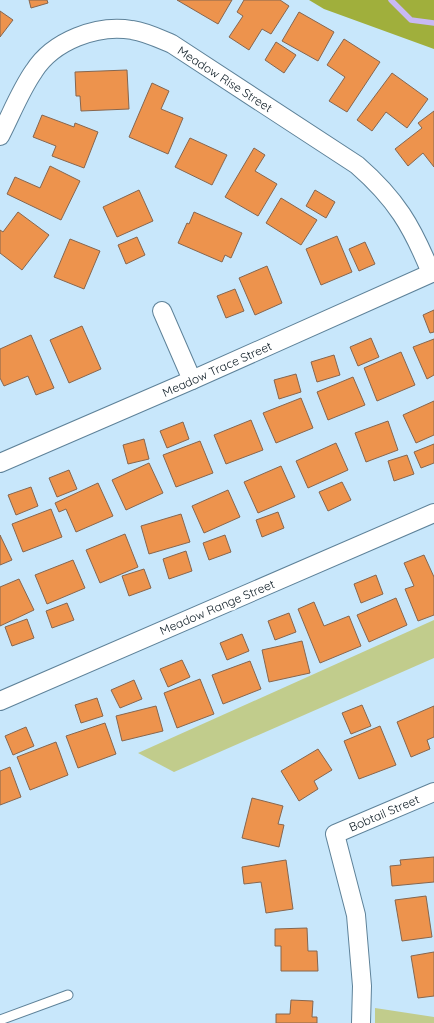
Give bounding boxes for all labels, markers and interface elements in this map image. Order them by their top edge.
street label: Meadow Rise Street [175,43,275,115]
street label: Meadow Trace Street [160,338,274,400]
street label: Meadow Range Street [157,576,277,638]
street label: Bobtail Street [347,791,421,835]

